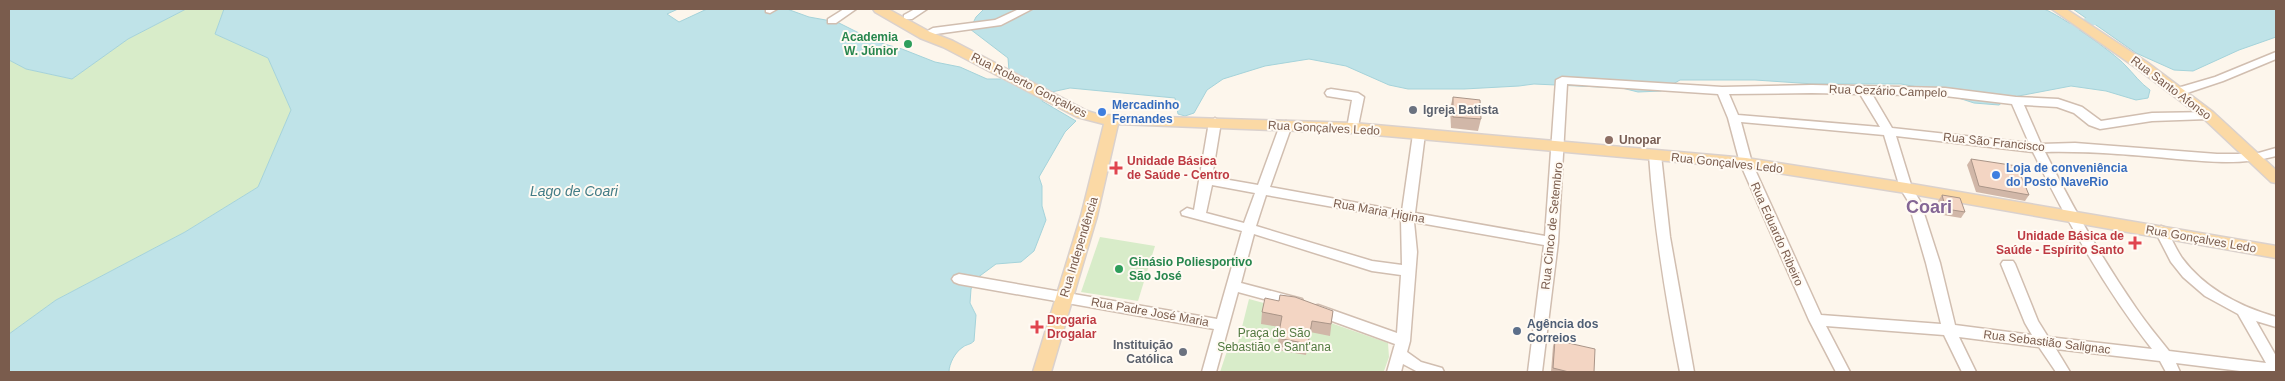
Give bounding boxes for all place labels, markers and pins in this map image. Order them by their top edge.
place label: Academia W. Júnior [841,30,898,58]
marker: Academia W. Júnior [902,38,914,50]
place label: Mercadinho Fernandes [1112,98,1179,126]
place label: Igreja Batista [1423,103,1499,117]
marker: Igreja Batista [1407,104,1419,116]
marker: Mercadinho Fernandes [1096,106,1108,118]
place label: Unopar [1619,133,1661,147]
marker: Unopar [1603,134,1615,146]
place label: Unidade Básica de Saúde - Centro [1127,154,1230,182]
marker: Unidade Básica de Saúde - Centro [1109,161,1123,175]
place label: Loja de conveniência do Posto NaveRio [2006,161,2128,189]
marker: Loja de conveniência do Posto NaveRio [1990,169,2002,181]
place label: Unidade Básica de Saúde - Espírito Santo [1996,229,2124,257]
marker: Unidade Básica de Saúde - Espírito Santo [2128,236,2142,250]
place label: Ginásio Poliesportivo São José [1129,255,1252,283]
marker: Ginásio Poliesportivo São José [1113,263,1125,275]
place label: Drogaria Drogalar [1047,313,1097,341]
place label: Agência dos Correios [1527,317,1599,345]
marker: Drogaria Drogalar [1031,321,1043,333]
marker: Agência dos Correios [1511,325,1523,337]
place label: Instituição Católica [1113,338,1173,366]
marker: Instituição Católica [1177,346,1189,358]

